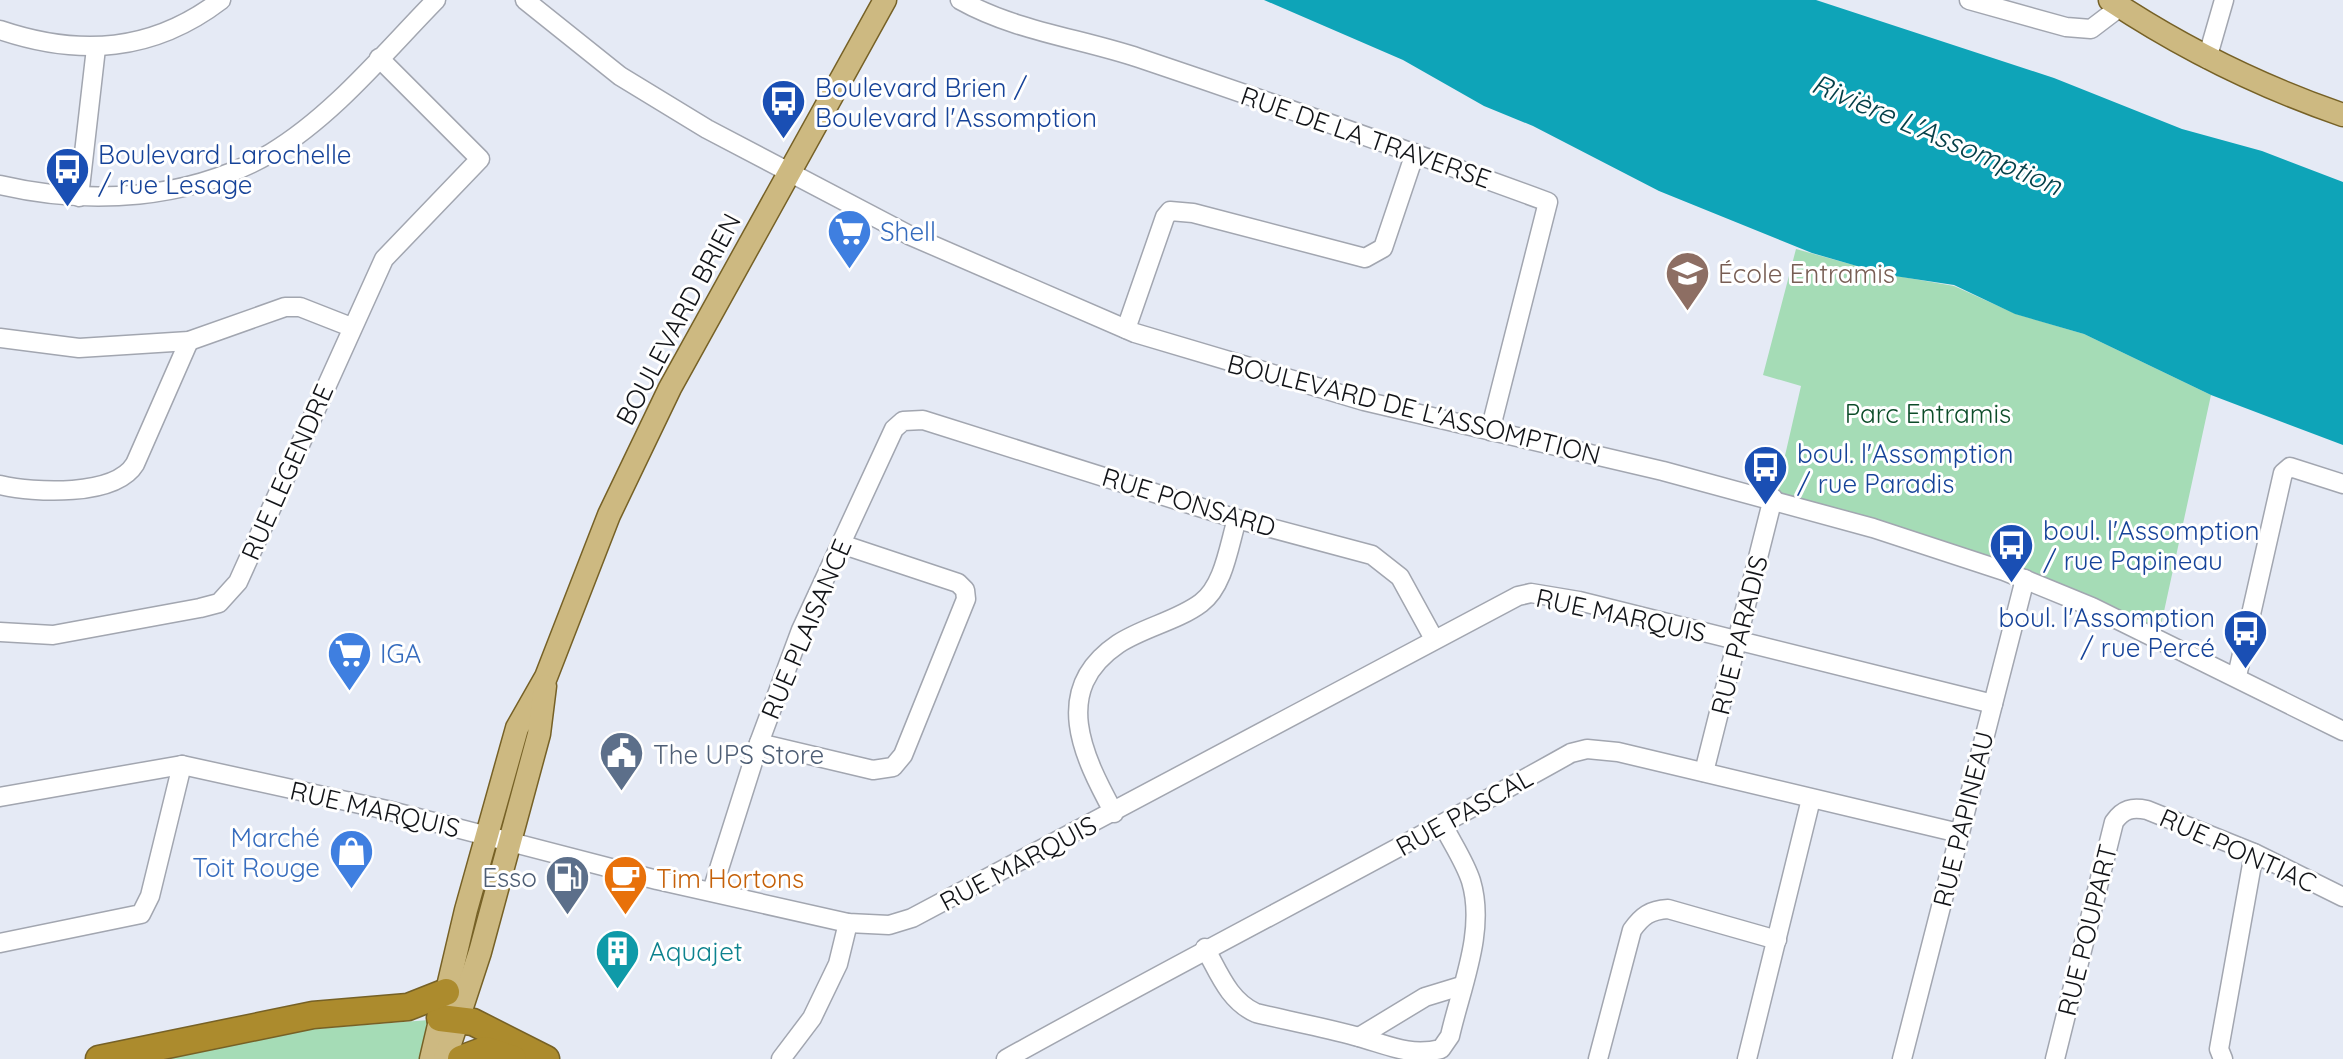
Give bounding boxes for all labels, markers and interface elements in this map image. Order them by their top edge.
water label: Rivière L'Assomption [1807,66,2068,203]
place label: Boulevard Brien / Boulevard l'Assomption [815,71,1097,134]
bus stop icon: Boulevard Brien / Boulevard l'Assomption [760,78,808,141]
street label: RUE DE LA TRAVERSE [1237,79,1495,195]
place label: Boulevard Larochelle / rue Lesage [98,138,351,201]
bus stop icon: Boulevard Larochelle / rue Lesage [43,145,91,208]
supermarket icon: Shell [825,207,873,270]
street label: BOULEVARD BRIEN [608,208,748,430]
place label: Shell [880,215,936,248]
school or university icon: École Entramis [1663,249,1711,312]
place label: École Entramis [1718,257,1895,290]
street label: BOULEVARD DE L'ASSOMPTION [1224,347,1604,471]
street label: RUE LEGENDRE [233,379,341,565]
park label: Parc Entramis [1845,397,2011,430]
place label: boul. l'Assomption / rue Paradis [1797,437,2014,500]
bus stop icon: boul. l'Assomption / rue Paradis [1742,444,1790,507]
street label: RUE PONSARD [1098,460,1280,544]
place label: boul. l'Assomption / rue Papineau [2043,514,2260,577]
bus stop icon: boul. l'Assomption / rue Papineau [1988,521,2036,584]
street label: RUE PLAISANCE [753,534,859,724]
street label: RUE PARADIS [1703,552,1775,718]
street label: RUE MARQUIS [1533,581,1709,649]
place label: boul. l'Assomption / rue Percé [1998,601,2215,664]
bus stop icon: boul. l'Assomption / rue Percé [2222,608,2270,671]
supermarket icon: IGA [325,629,373,692]
place label: IGA [380,637,422,670]
street label: RUE PAPINEAU [1925,728,2001,910]
public building icon: The UPS Store [598,730,646,793]
place label: The UPS Store [653,738,824,771]
street label: RUE PASCAL [1390,761,1538,863]
street label: RUE MARQUIS [287,773,463,845]
street label: RUE PONTIAC [2155,801,2321,899]
street label: RUE MARQUIS [934,808,1102,918]
place label: Marché Toit Rouge [192,821,320,884]
shop icon: Marché Toit Rouge [327,828,375,891]
street label: RUE POUPART [2050,841,2124,1019]
fuel station icon: Esso [544,853,592,916]
cafe icon: Tim Hortons [601,854,649,917]
place label: Esso [482,861,537,894]
place label: Tim Hortons [656,862,804,895]
building icon: Aquajet [594,927,642,990]
place label: Aquajet [649,935,743,968]

